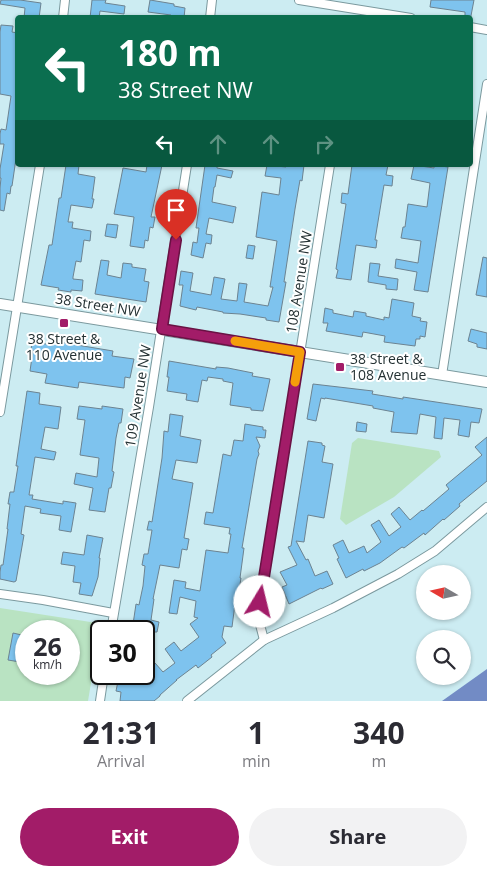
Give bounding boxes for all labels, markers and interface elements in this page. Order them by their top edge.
text: 180 m [118,29,222,76]
icon: left [35,35,100,100]
text: 38 Street NW [118,74,253,104]
icon: left [151,130,179,158]
icon: ahead [204,130,232,158]
icon: ahead [257,130,285,158]
icon: right [310,130,338,158]
pin [155,189,197,240]
icon: arrive [162,196,190,224]
street label: 108 Avenue NW [281,229,316,335]
street label: 38 Street NW [54,288,142,321]
marker: 38 Street & 110 Avenue [58,317,70,329]
place label: 38 Street & 110 Avenue [26,329,102,364]
street label: 109 Avenue NW [120,343,155,449]
place label: 38 Street & 108 Avenue [350,349,427,384]
marker: 38 Street & 108 Avenue [334,361,346,373]
north arrow [416,565,471,620]
map controls [416,565,471,685]
position arrow [233,575,285,627]
speed limit sign: 30 [90,620,155,685]
text: 26 [33,629,62,663]
button: search [416,630,471,685]
text: km/h [33,656,62,673]
text: 21:31 [82,712,160,753]
text: 1 [248,712,265,753]
text: 340 [353,712,405,753]
text: Arrival [97,750,145,772]
text: min [242,750,271,772]
text: m [371,750,386,772]
button: Exit [20,808,239,866]
button: Share [249,808,467,866]

